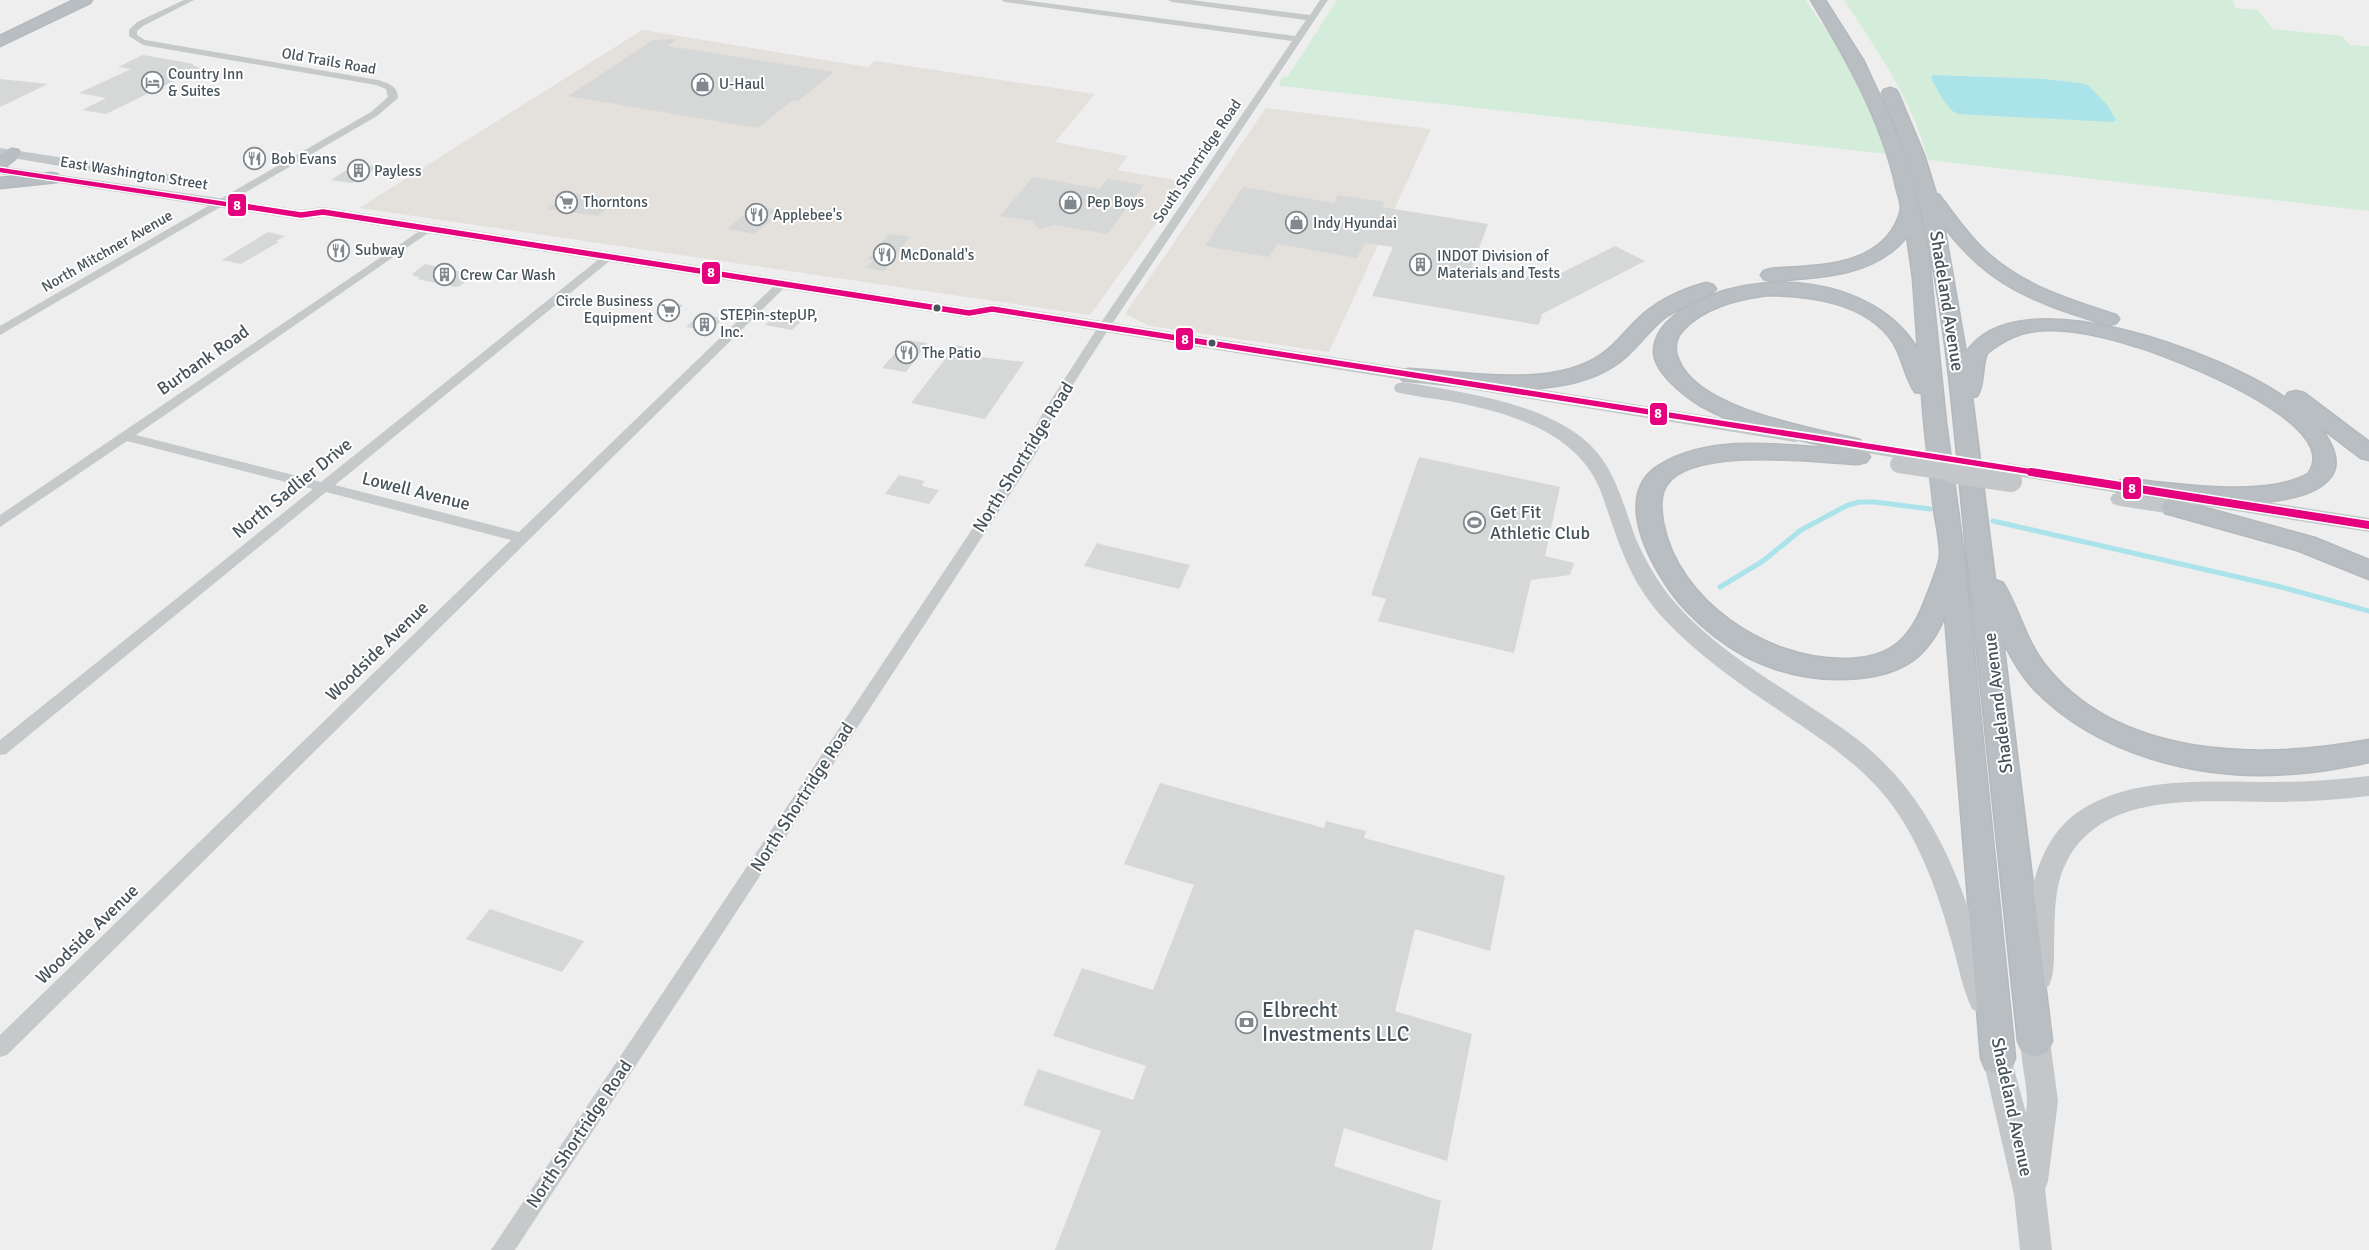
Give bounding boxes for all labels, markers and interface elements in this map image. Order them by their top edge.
street label: Old Trails Road [280,44,378,78]
place label: Country Inn & Suites [168,65,243,100]
hotel icon: Country Inn & Suites [140,71,164,95]
shop icon: U-Haul [691,72,715,96]
place label: U-Haul [719,75,765,93]
street label: South Shortridge Road [1149,96,1245,226]
restaurant icon: Bob Evans [243,147,267,171]
place label: Bob Evans [271,150,337,168]
street label: East Washington Street [59,152,209,194]
building icon: Payless [346,159,370,183]
place label: Payless [374,162,422,180]
supermarket icon: Thorntons [555,190,579,214]
shop icon: Pep Boys [1059,190,1083,214]
line badge: 8 [227,193,247,217]
place label: Thorntons [583,193,648,211]
place label: Pep Boys [1087,193,1145,211]
text: 8 [233,197,241,214]
restaurant icon: Applebee's [745,203,769,227]
street label: North Mitchner Avenue [38,206,176,296]
place label: Applebee's [773,206,843,224]
shop icon: Indy Hyundai [1285,211,1309,235]
place label: Indy Hyundai [1313,214,1397,232]
street label: Shadeland Avenue [1925,229,1969,373]
restaurant icon: Subway [327,238,351,262]
place label: Subway [355,241,405,259]
restaurant icon: McDonald's [872,243,896,267]
place label: McDonald's [900,246,975,264]
place label: INDOT Division of Materials and Tests [1437,247,1560,282]
building icon: INDOT Division of Materials and Tests [1409,253,1433,277]
line badge: 8 [701,261,721,285]
building icon: Crew Car Wash [432,263,456,287]
text: 8 [707,264,715,281]
place label: Crew Car Wash [460,266,556,284]
place label: Circle Business Equipment [556,292,653,327]
supermarket icon: Circle Business Equipment [657,298,681,322]
unlabelled marker [932,303,942,313]
place label: STEPin-stepUP, Inc. [720,306,818,341]
building icon: STEPin-stepUP, Inc. [692,312,716,336]
street label: Burbank Road [153,320,253,400]
line badge: 8 [1175,327,1194,351]
text: 8 [1181,331,1189,348]
unlabelled marker [1207,338,1217,348]
restaurant icon: The Patio [894,341,918,365]
place label: The Patio [922,344,981,362]
street label: North Shortridge Road [968,378,1078,536]
line badge: 8 [1649,402,1668,426]
text: 8 [1654,405,1662,422]
street label: North Sadlier Drive [228,433,356,543]
street label: Lowell Avenue [360,467,472,515]
line badge: 8 [2122,476,2142,500]
text: 8 [2128,480,2136,497]
place label: Get Fit Athletic Club [1490,501,1590,544]
sports icon: Get Fit Athletic Club [1462,510,1486,534]
street label: Woodside Avenue [321,596,433,706]
street label: Shadeland Avenue [1978,631,2018,775]
street label: North Shortridge Road [746,718,858,876]
street label: Woodside Avenue [31,879,143,989]
place label: Elbrecht Investments LLC [1262,997,1409,1047]
bank icon: Elbrecht Investments LLC [1234,1010,1258,1034]
street label: Shadeland Avenue [1987,1036,2037,1178]
street label: North Shortridge Road [521,1056,637,1212]

